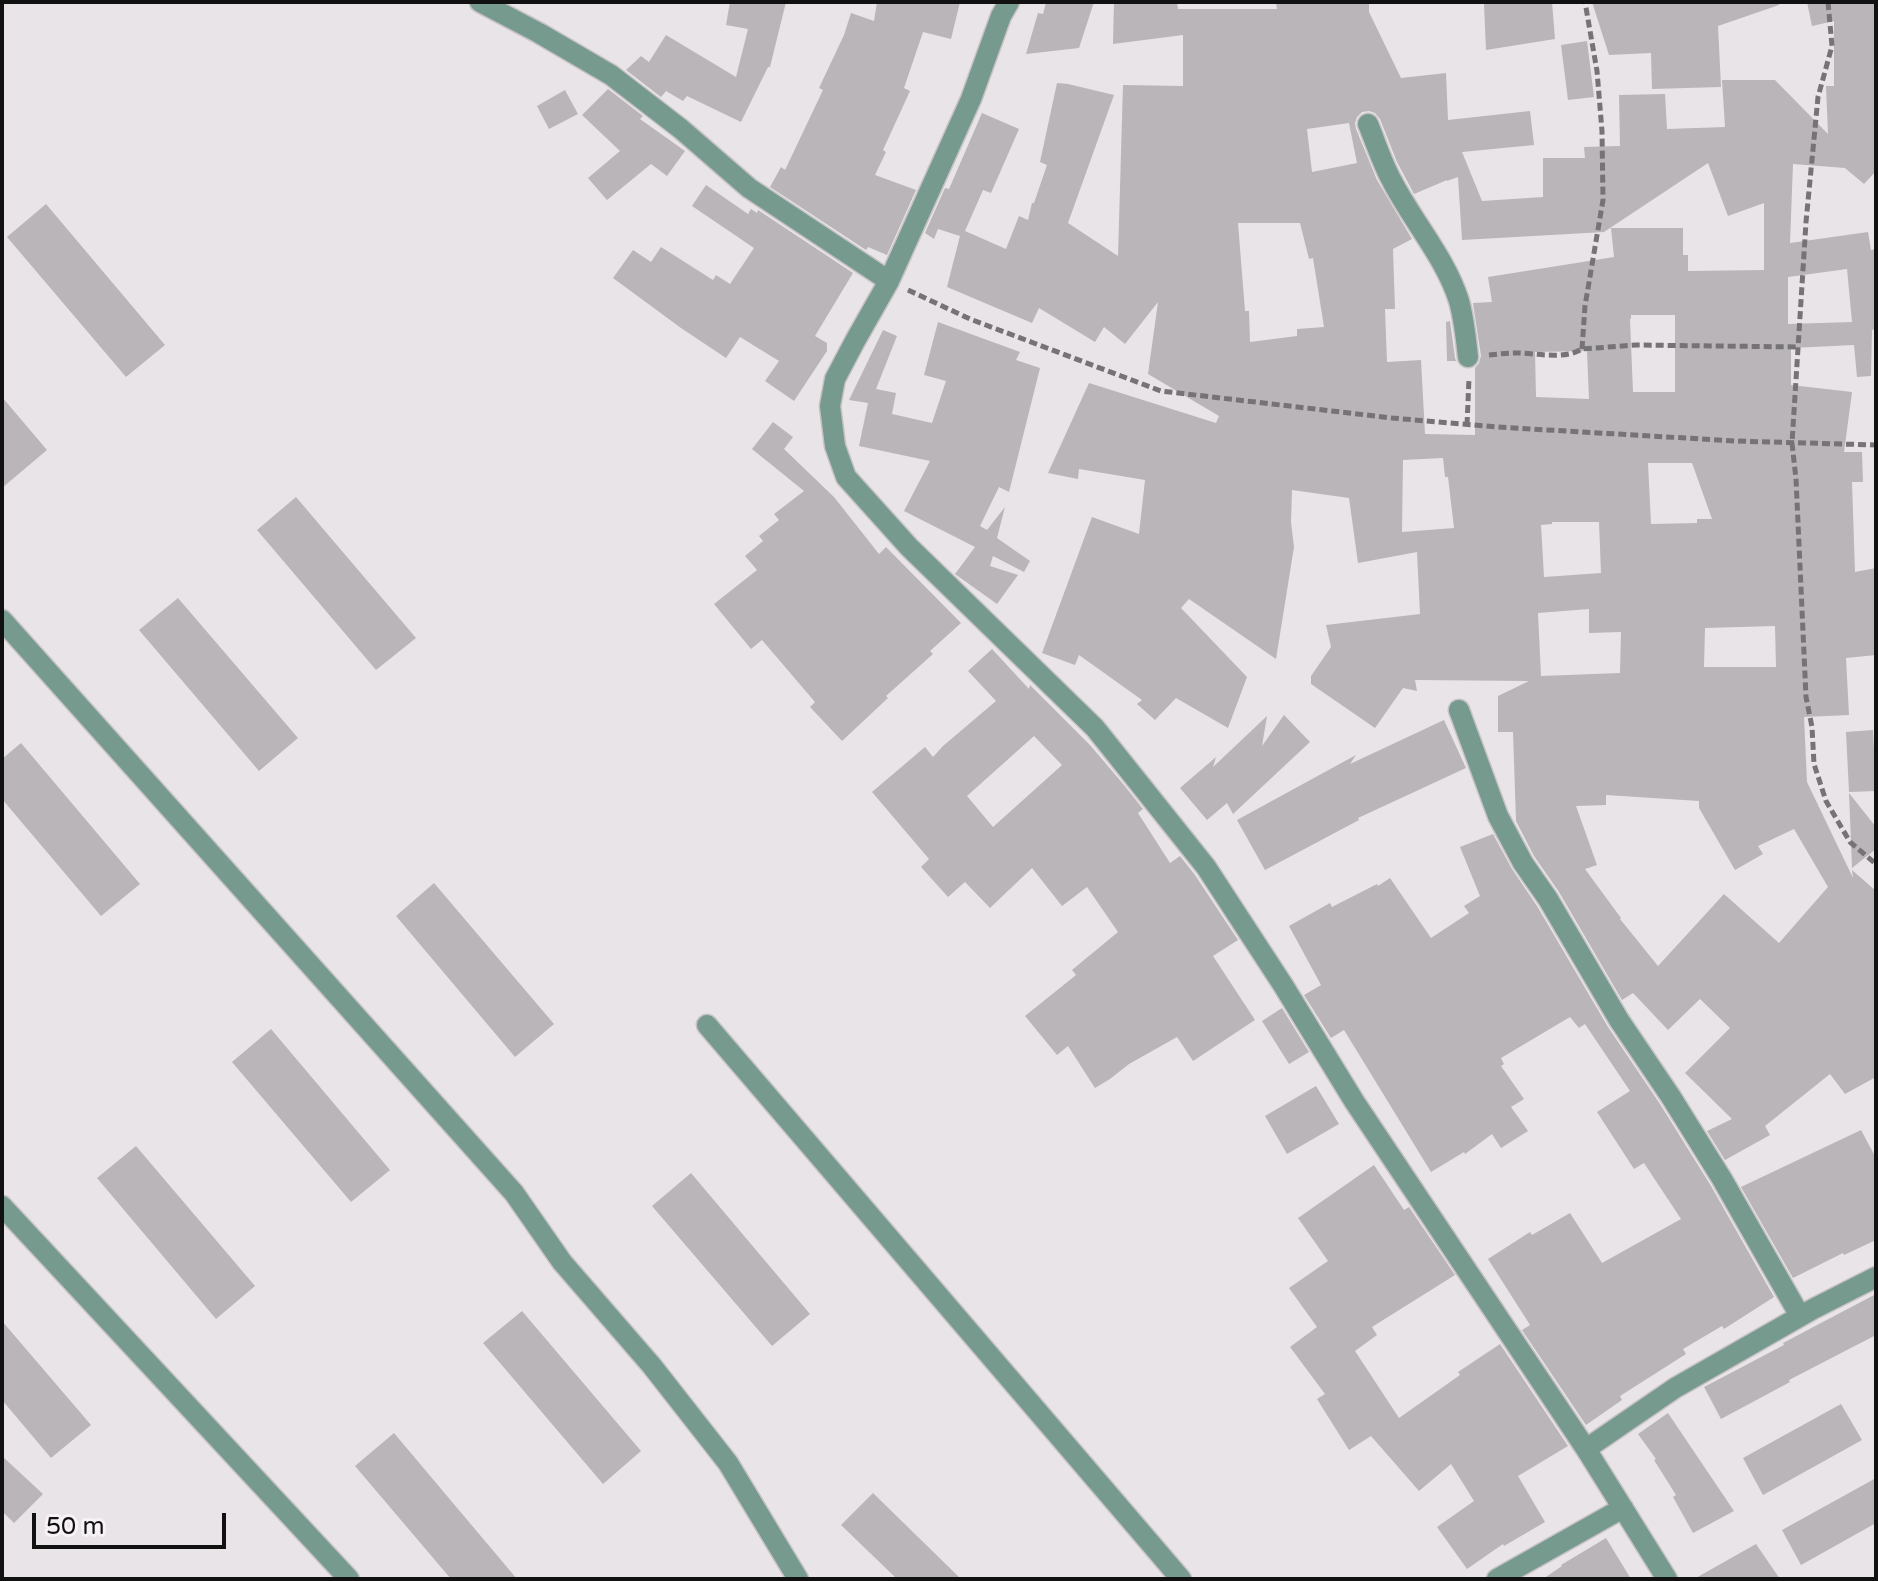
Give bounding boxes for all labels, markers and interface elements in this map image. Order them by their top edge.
scale bar [36,1497,230,1547]
text: 50 m [46,1512,104,1541]

